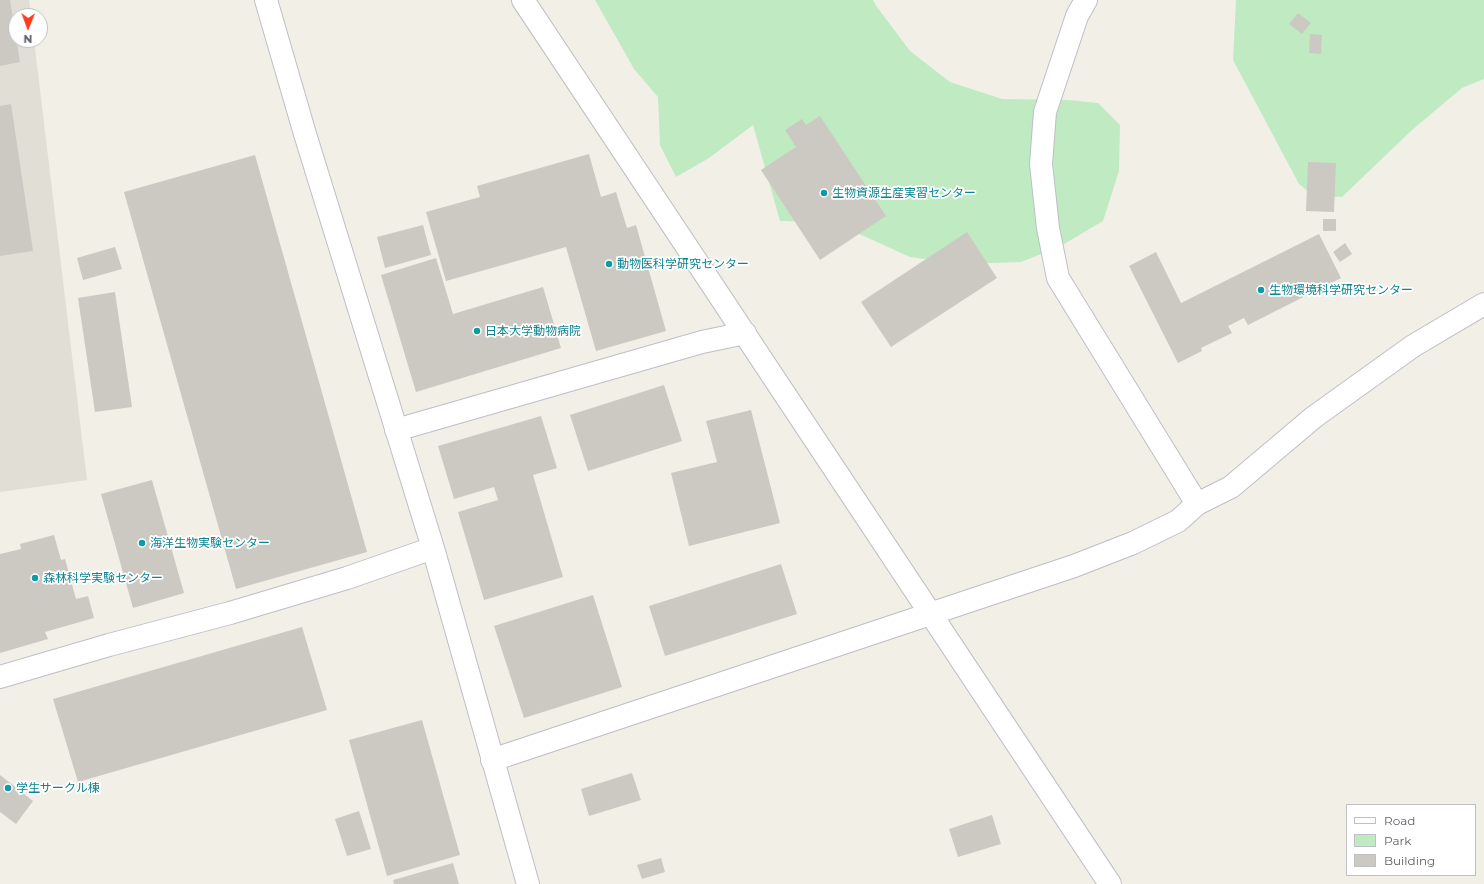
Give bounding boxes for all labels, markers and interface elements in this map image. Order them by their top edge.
north arrow [8,8,48,48]
text: N [23,32,32,46]
place label: 生物資源生産実習センター [832,186,976,200]
marker: 生物資源生産実習センター [819,188,829,198]
place label: 動物医科学研究センター [617,257,749,271]
marker: 動物医科学研究センター [604,259,614,269]
place label: 生物環境科学研究センター [1269,283,1413,297]
marker: 生物環境科学研究センター [1256,285,1266,295]
place label: 日本大学動物病院 [485,324,581,338]
marker: 日本大学動物病院 [472,326,482,336]
place label: 海洋生物実験センター [150,536,270,550]
marker: 海洋生物実験センター [137,538,147,548]
place label: 森林科学実験センター [43,571,163,585]
marker: 森林科学実験センター [30,573,40,583]
place label: 学生サークル棟 [16,781,100,795]
marker: 学生サークル棟 [3,783,13,793]
legend [1346,804,1476,876]
text: Road [1384,813,1415,828]
text: Park [1384,833,1411,848]
text: Building [1384,853,1435,868]

